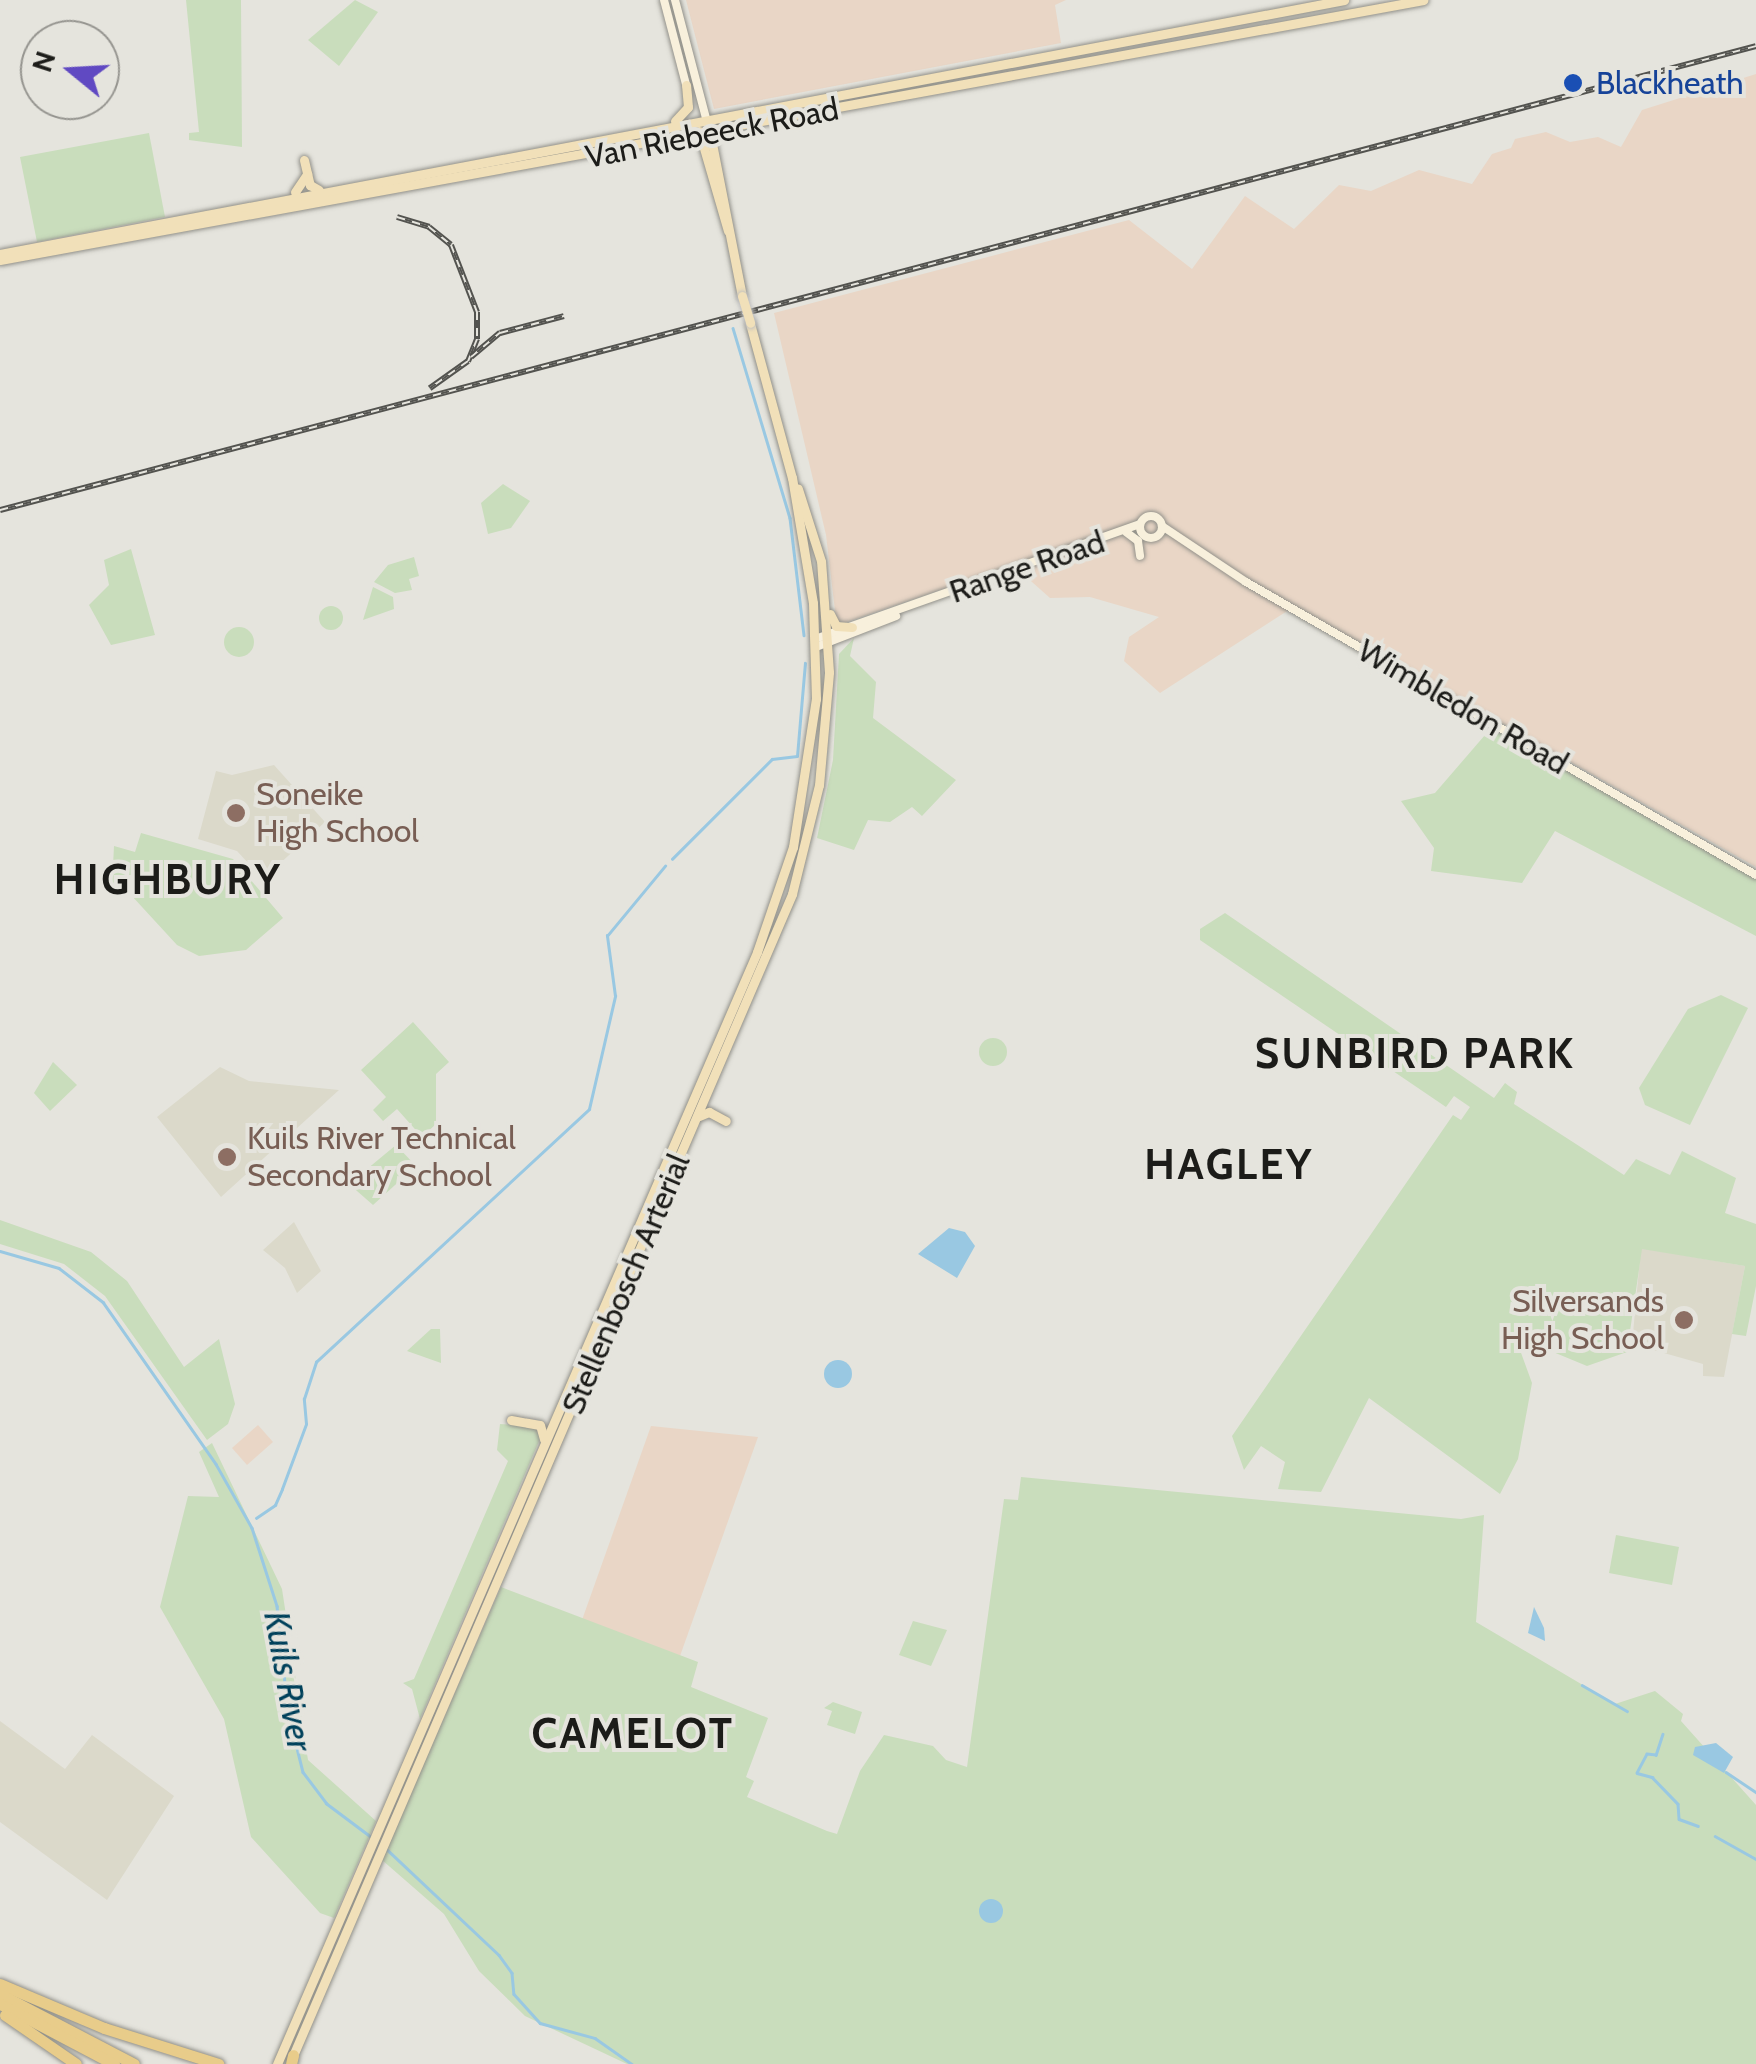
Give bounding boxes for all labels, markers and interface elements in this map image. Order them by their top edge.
north arrow [20,20,120,120]
text: N [24,47,63,76]
place label: Blackheath [1596,64,1744,102]
marker: Blackheath [1560,70,1586,96]
street label: Van Riebeeck Road [582,90,842,176]
street label: Range Road [944,523,1110,611]
street label: Wimbledon Road [1351,631,1575,783]
place label: Soneike High School [256,776,419,851]
marker: Soneike High School [225,802,247,824]
district label: HIGHBURY [54,854,282,904]
district label: SUNBIRD PARK [1255,1028,1575,1078]
place label: Kuils River Technical Secondary School [247,1120,516,1195]
district label: HAGLEY [1144,1139,1314,1189]
marker: Kuils River Technical Secondary School [216,1146,238,1168]
street label: Stellenbosch Arterial [554,1148,698,1420]
place label: Silversands High School [1501,1283,1664,1358]
marker: Silversands High School [1673,1309,1695,1331]
water label: Kuils River [255,1608,321,1754]
district label: CAMELOT [531,1708,735,1758]

